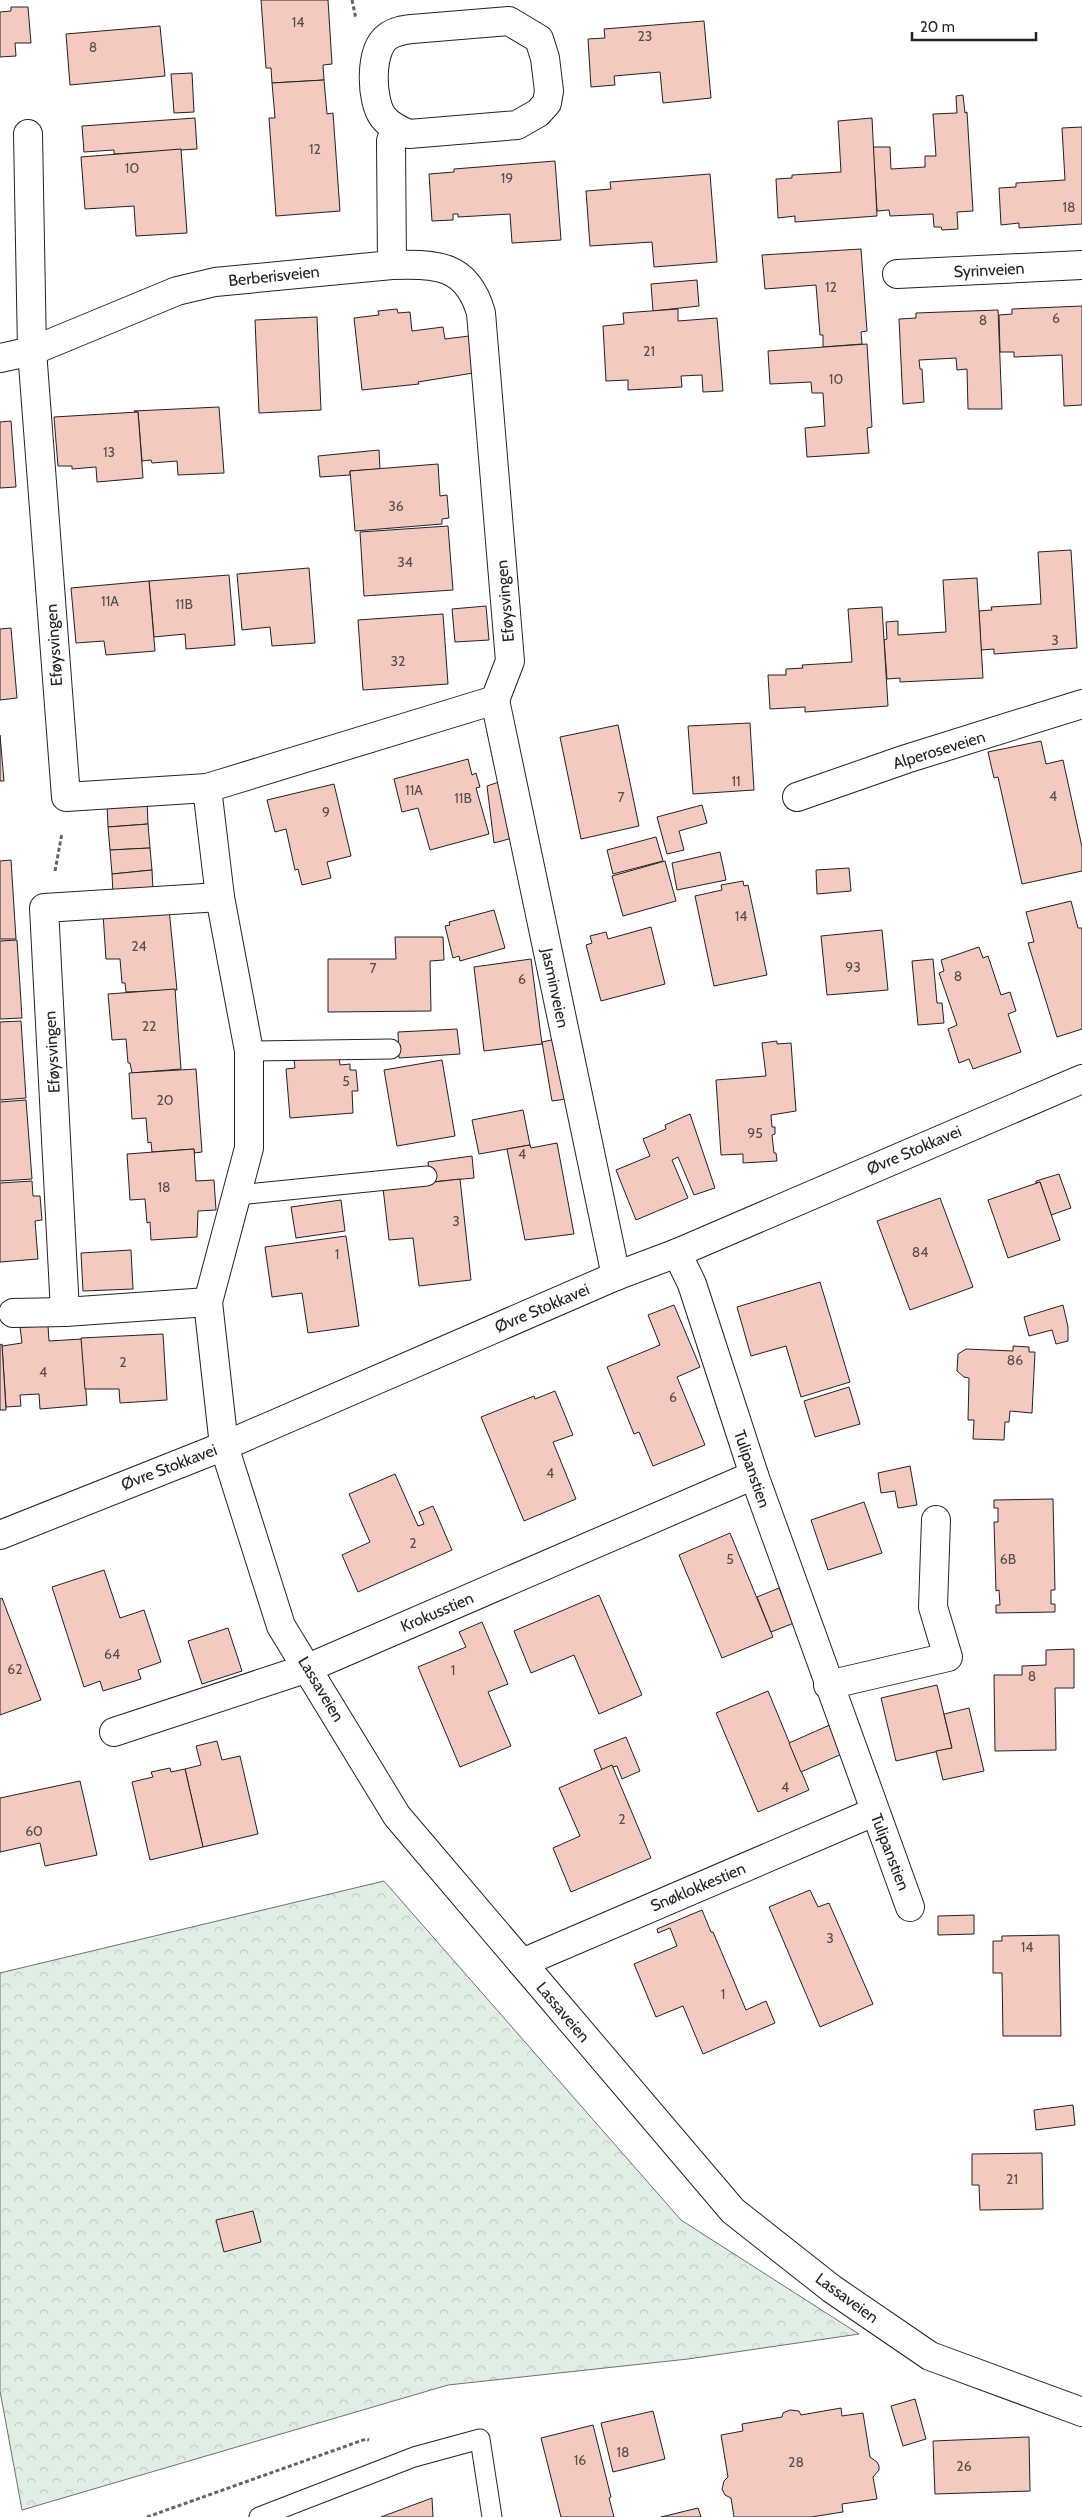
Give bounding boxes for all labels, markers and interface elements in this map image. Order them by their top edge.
scale bar [912,10,1036,42]
house number: 14 [292,13,304,31]
text: 20 m [920,18,955,36]
house number: 23 [638,27,652,45]
house number: 8 [89,38,97,56]
house number: 12 [309,140,321,158]
house number: 10 [125,159,139,177]
house number: 19 [501,169,513,187]
house number: 18 [1062,198,1076,216]
street label: Syrinveien [953,259,1025,281]
street label: Berberisveien [228,262,320,290]
house number: 12 [825,278,837,296]
house number: 6 [1052,309,1060,327]
house number: 8 [979,311,987,329]
house number: 21 [643,342,655,360]
house number: 10 [829,370,843,388]
house number: 13 [103,443,115,461]
house number: 36 [388,497,404,515]
house number: 34 [397,553,413,571]
street label: Eføysvingen [492,559,518,643]
house number: 11A [101,592,119,610]
house number: 11B [175,595,193,613]
street label: Eføysvingen [42,603,66,687]
house number: 3 [1051,631,1059,649]
house number: 32 [391,652,405,670]
street label: Alperoseveien [891,727,987,773]
house number: 11 [731,772,741,790]
house number: 11A [405,781,423,799]
house number: 4 [1049,787,1057,805]
house number: 7 [617,788,625,806]
house number: 11B [454,789,472,807]
house number: 9 [322,803,330,821]
house number: 14 [735,907,747,925]
house number: 24 [131,937,147,955]
street label: Jasminveien [537,946,573,1030]
house number: 93 [845,958,861,976]
house number: 7 [369,959,377,977]
house number: 8 [954,967,962,985]
house number: 6 [518,970,526,988]
street label: Eføysvingen [40,1010,64,1094]
house number: 22 [142,1017,156,1035]
house number: 5 [342,1072,350,1090]
house number: 20 [156,1091,174,1109]
street label: Øvre Stokkavei [864,1122,964,1178]
house number: 95 [747,1124,763,1142]
house number: 4 [518,1145,526,1163]
house number: 18 [157,1178,171,1196]
house number: 3 [452,1212,460,1230]
house number: 84 [912,1243,928,1261]
house number: 1 [335,1245,339,1263]
street label: Øvre Stokkavei [492,1280,592,1336]
house number: 86 [1007,1351,1023,1369]
house number: 2 [119,1353,127,1371]
house number: 4 [39,1363,47,1381]
house number: 6 [669,1388,677,1406]
street label: Tulipanstien [730,1428,774,1510]
street label: Øvre Stokkavei [118,1440,220,1494]
house number: 4 [546,1464,554,1482]
house number: 2 [409,1534,417,1552]
house number: 5 [726,1550,734,1568]
house number: 6B [1000,1550,1016,1568]
street label: Krokusstien [398,1588,476,1636]
house number: 64 [104,1645,120,1663]
street label: Lassaveien [294,1653,348,1725]
house number: 62 [7,1660,23,1678]
house number: 1 [451,1661,455,1679]
house number: 8 [1028,1667,1036,1685]
house number: 4 [781,1778,789,1796]
house number: 2 [618,1810,626,1828]
street label: Tulipanstien [867,1811,913,1893]
house number: 60 [25,1822,43,1840]
street label: Snøklokkestien [648,1858,748,1916]
house number: 3 [826,1929,834,1947]
house number: 14 [1021,1938,1033,1956]
street label: Lassaveien [532,1978,594,2046]
house number: 1 [721,1985,725,2003]
house number: 21 [1006,2170,1018,2188]
street label: Lassaveien [812,2269,882,2327]
house number: 18 [616,2443,630,2461]
house number: 16 [574,2451,586,2469]
house number: 28 [788,2453,804,2471]
house number: 26 [956,2457,972,2475]

